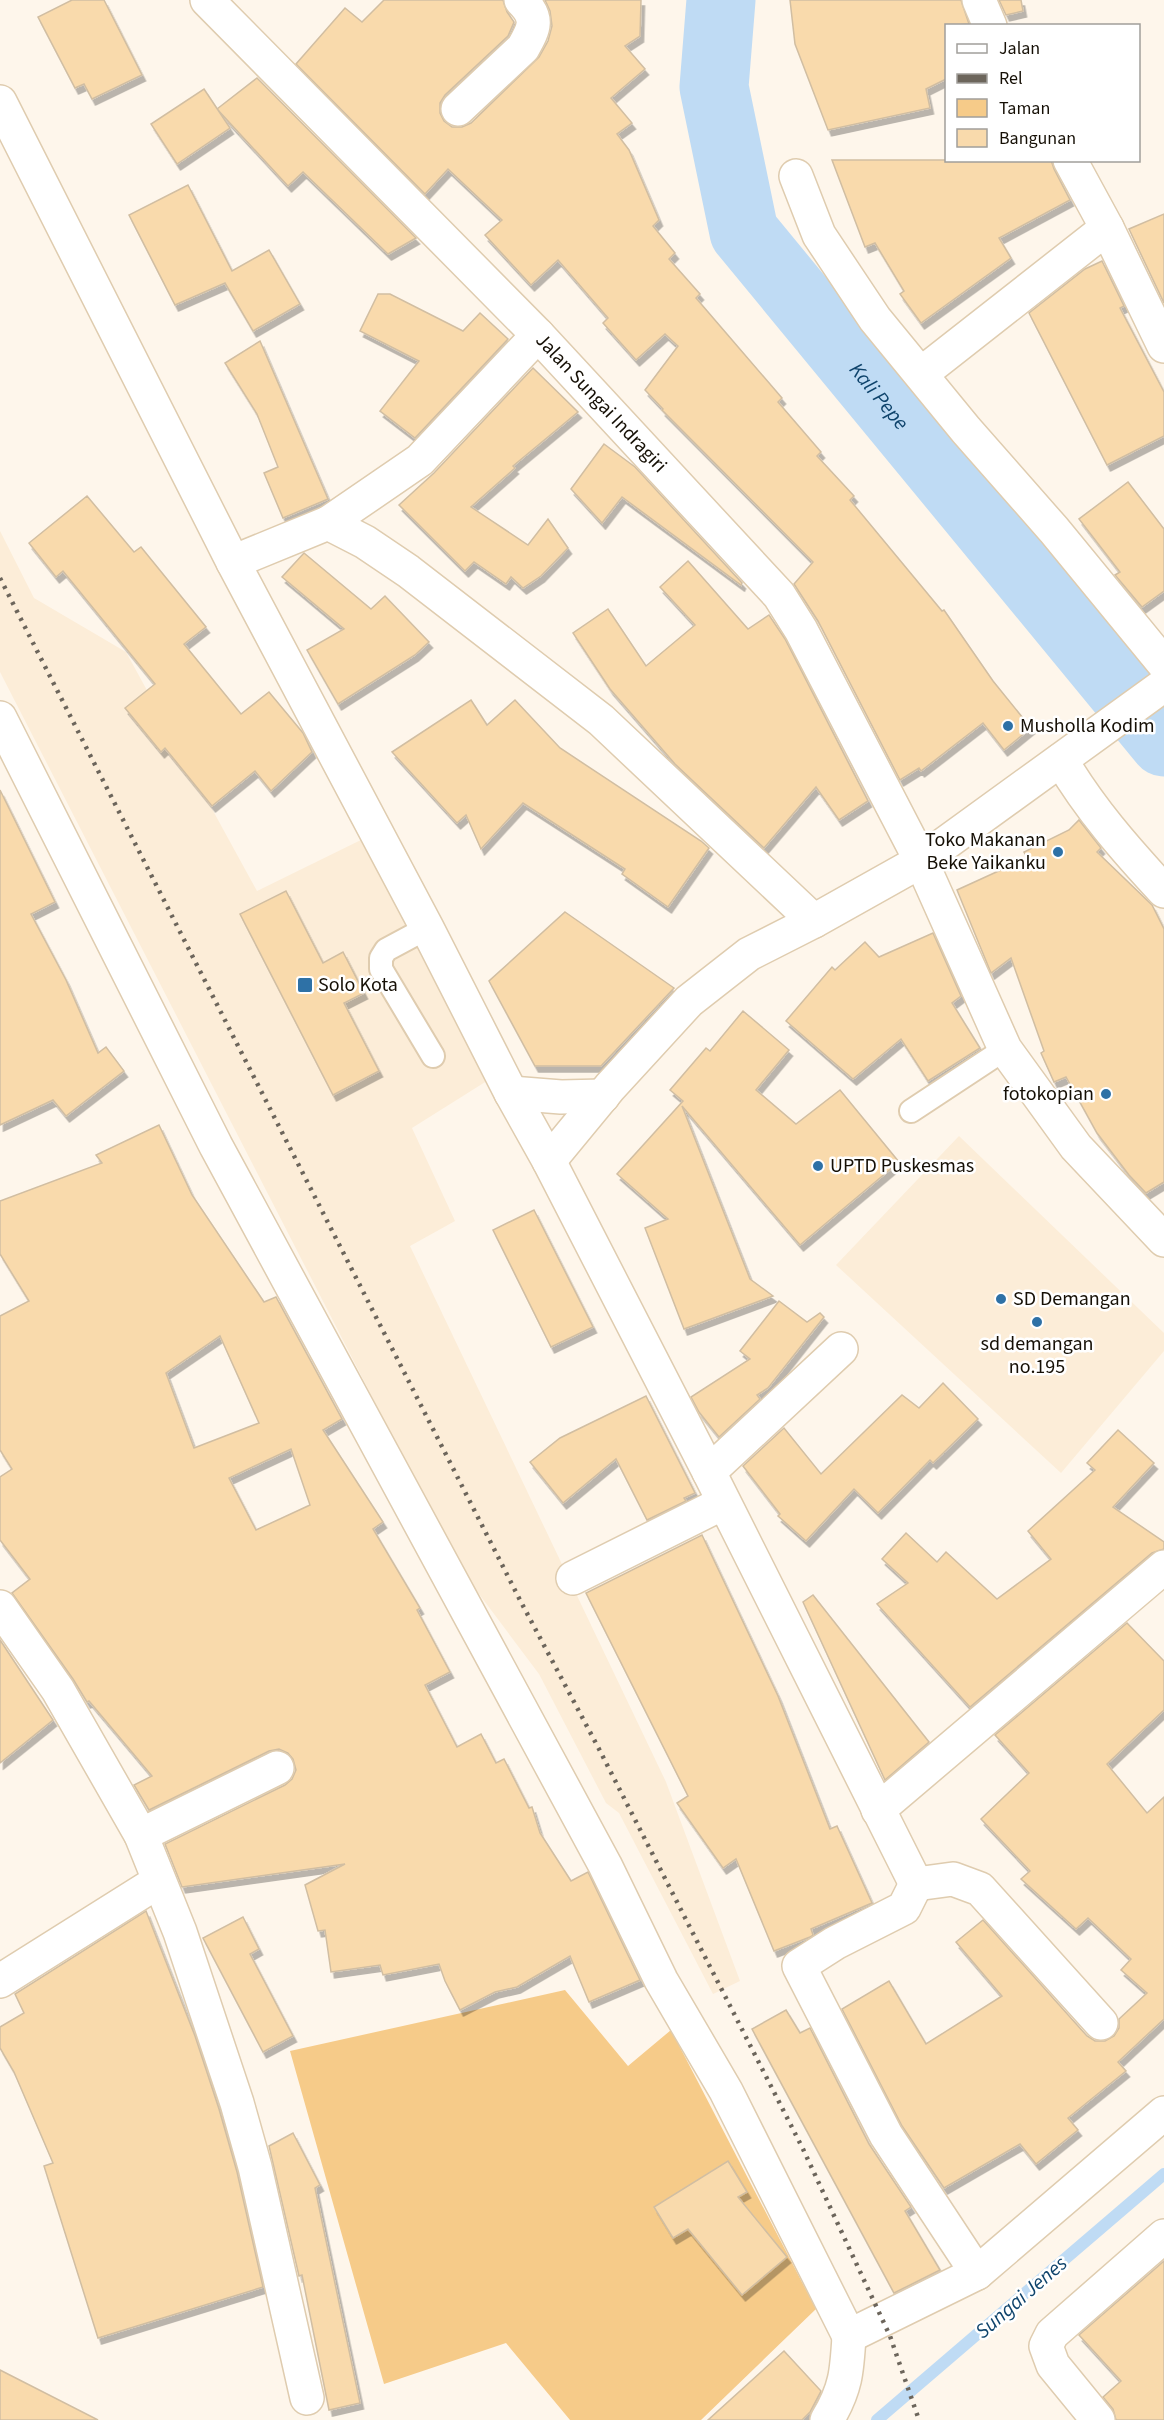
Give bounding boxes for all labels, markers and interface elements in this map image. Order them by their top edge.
legend [945,24,1140,162]
text: Jalan [999,36,1040,61]
text: Rel [999,66,1023,91]
text: Taman [999,96,1050,121]
text: Bangunan [999,126,1076,151]
street label: Jalan Sungai Indragiri [529,327,673,479]
water label: Kali Pepe [842,356,916,437]
place label: Musholla Kodim [1020,712,1155,740]
marker: Musholla Kodim [1001,719,1015,733]
place label: Toko Makanan Beke Yaikanku [925,826,1046,877]
marker: Toko Makanan Beke Yaikanku [1051,845,1065,859]
place label: Solo Kota [318,971,398,999]
marker: Solo Kota [296,976,314,994]
place label: fotokopian [1003,1080,1094,1108]
marker: fotokopian [1099,1087,1113,1101]
place label: UPTD Puskesmas [830,1152,974,1180]
marker: UPTD Puskesmas [811,1159,825,1173]
place label: SD Demangan [1013,1285,1131,1313]
marker: SD Demangan [994,1292,1008,1306]
marker: sd demangan no.195 [1030,1315,1044,1329]
place label: sd demangan no.195 [981,1330,1093,1381]
water label: Sungai Jenes [968,2248,1074,2346]

